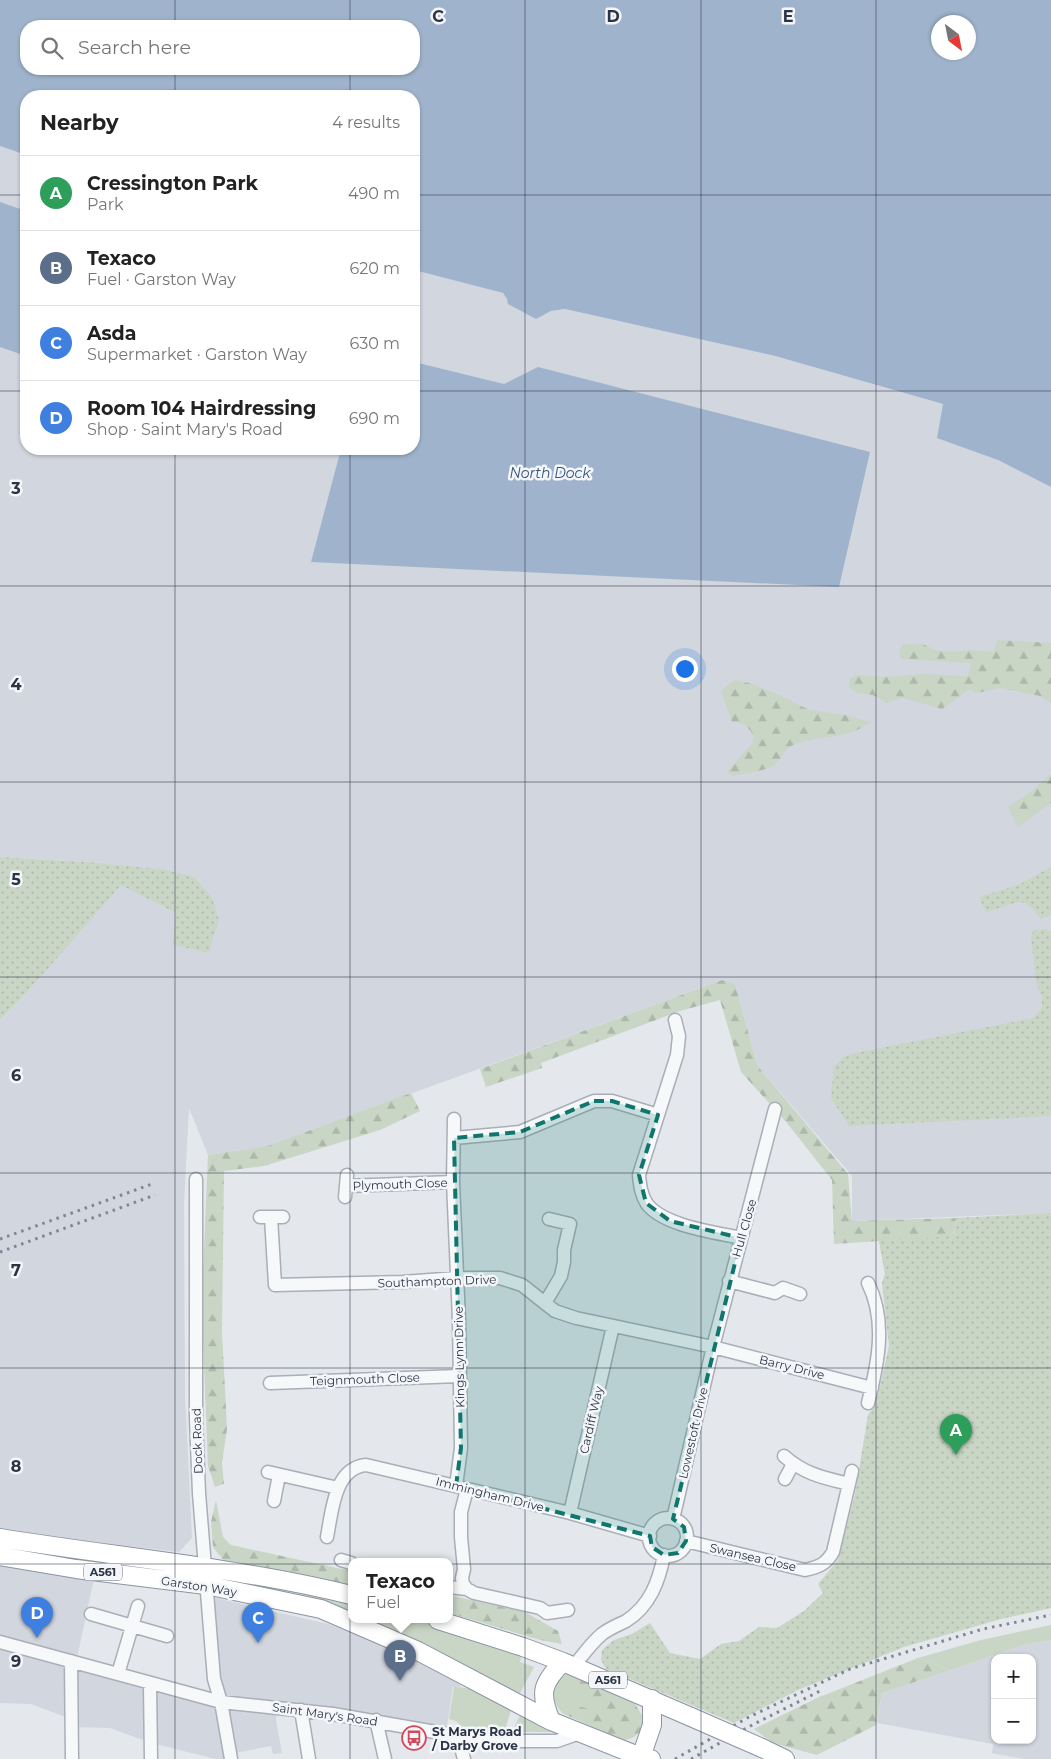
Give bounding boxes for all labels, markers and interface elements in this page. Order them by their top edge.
text: C [432,7,444,26]
text: D [606,7,620,26]
text: E [783,7,793,26]
north arrow [931,15,976,60]
search box [20,20,420,75]
icon: search [38,34,66,62]
text: Search here [78,36,191,59]
text: Nearby [40,110,119,135]
text: 4 results [332,113,400,132]
text: Cressington Park [87,172,258,195]
text: A [50,184,62,203]
text: 490 m [348,184,400,203]
text: Park [87,195,124,214]
text: Texaco [87,247,156,270]
text: B [50,259,62,278]
text: 620 m [349,259,400,278]
text: Fuel · Garston Way [87,270,236,289]
text: Asda [87,322,136,345]
text: C [50,334,62,353]
text: 630 m [349,334,400,353]
text: Supermarket · Garston Way [87,345,307,364]
text: Room 104 Hairdressing [87,397,316,420]
text: D [49,409,63,428]
text: 690 m [349,409,400,428]
text: Shop · Saint Mary's Road [87,420,283,439]
water label: North Dock [509,464,591,482]
text: 3 [10,479,21,498]
your location [672,656,698,682]
text: 4 [10,675,22,694]
text: 5 [11,870,21,889]
text: 6 [11,1066,21,1085]
street label: Plymouth Close [352,1175,448,1193]
street label: Hull Close [729,1197,759,1259]
text: 7 [11,1261,21,1280]
street label: Southampton Drive [377,1271,497,1291]
street label: Kings Lynn Drive [451,1306,467,1408]
street label: Barry Drive [758,1352,826,1382]
street label: Teignmouth Close [310,1370,420,1388]
street label: Cardiff Way [576,1384,606,1455]
street label: Lowestoft Drive [675,1386,711,1480]
street label: Dock Road [188,1408,206,1474]
pin: A [940,1414,972,1455]
text: 8 [11,1457,21,1476]
street label: Immingham Drive [434,1473,546,1515]
street label: Swansea Close [708,1540,798,1574]
popup [348,1558,453,1623]
road number: A561 [84,1564,122,1580]
text: Texaco [366,1570,435,1593]
street label: Garston Way [160,1573,238,1599]
text: Fuel [366,1593,401,1612]
pin: D [21,1597,53,1638]
pin: C [242,1602,274,1643]
pin: B [384,1640,416,1681]
text: 9 [11,1652,21,1671]
map controls [991,1654,1036,1744]
button: + [991,1654,1036,1699]
road number: A561 [589,1672,627,1688]
street label: Saint Mary's Road [271,1699,379,1729]
button: − [991,1699,1036,1744]
place label: St Marys Road / Darby Grove [431,1724,521,1753]
bus stop icon: St Marys Road / Darby Grove [401,1725,427,1751]

